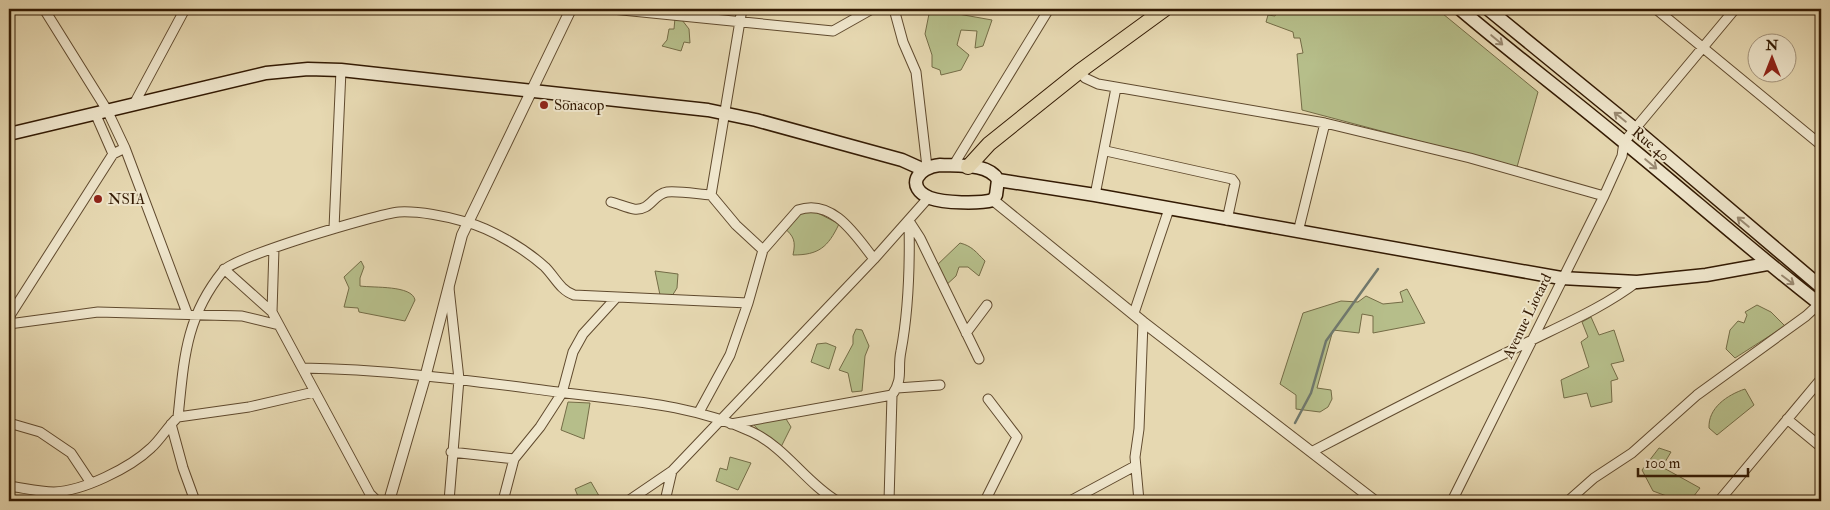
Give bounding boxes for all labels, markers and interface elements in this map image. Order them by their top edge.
north arrow [1748,32,1798,82]
one-way arrow [1490,35,1503,46]
text: N [1765,37,1779,54]
place label: Sonacop [554,96,605,116]
marker: Sonacop [538,99,550,111]
one-way arrow [1614,111,1627,122]
street label: Rue 40 [1628,123,1673,166]
one-way arrow [1644,159,1657,170]
place label: NSIA [108,190,146,209]
marker: NSIA [92,193,104,205]
one-way arrow [1737,217,1750,228]
street label: Avenue Liotard [1498,270,1557,363]
one-way arrow [1782,274,1795,285]
scale bar [1638,445,1748,477]
text: 100 m [1645,454,1681,473]

